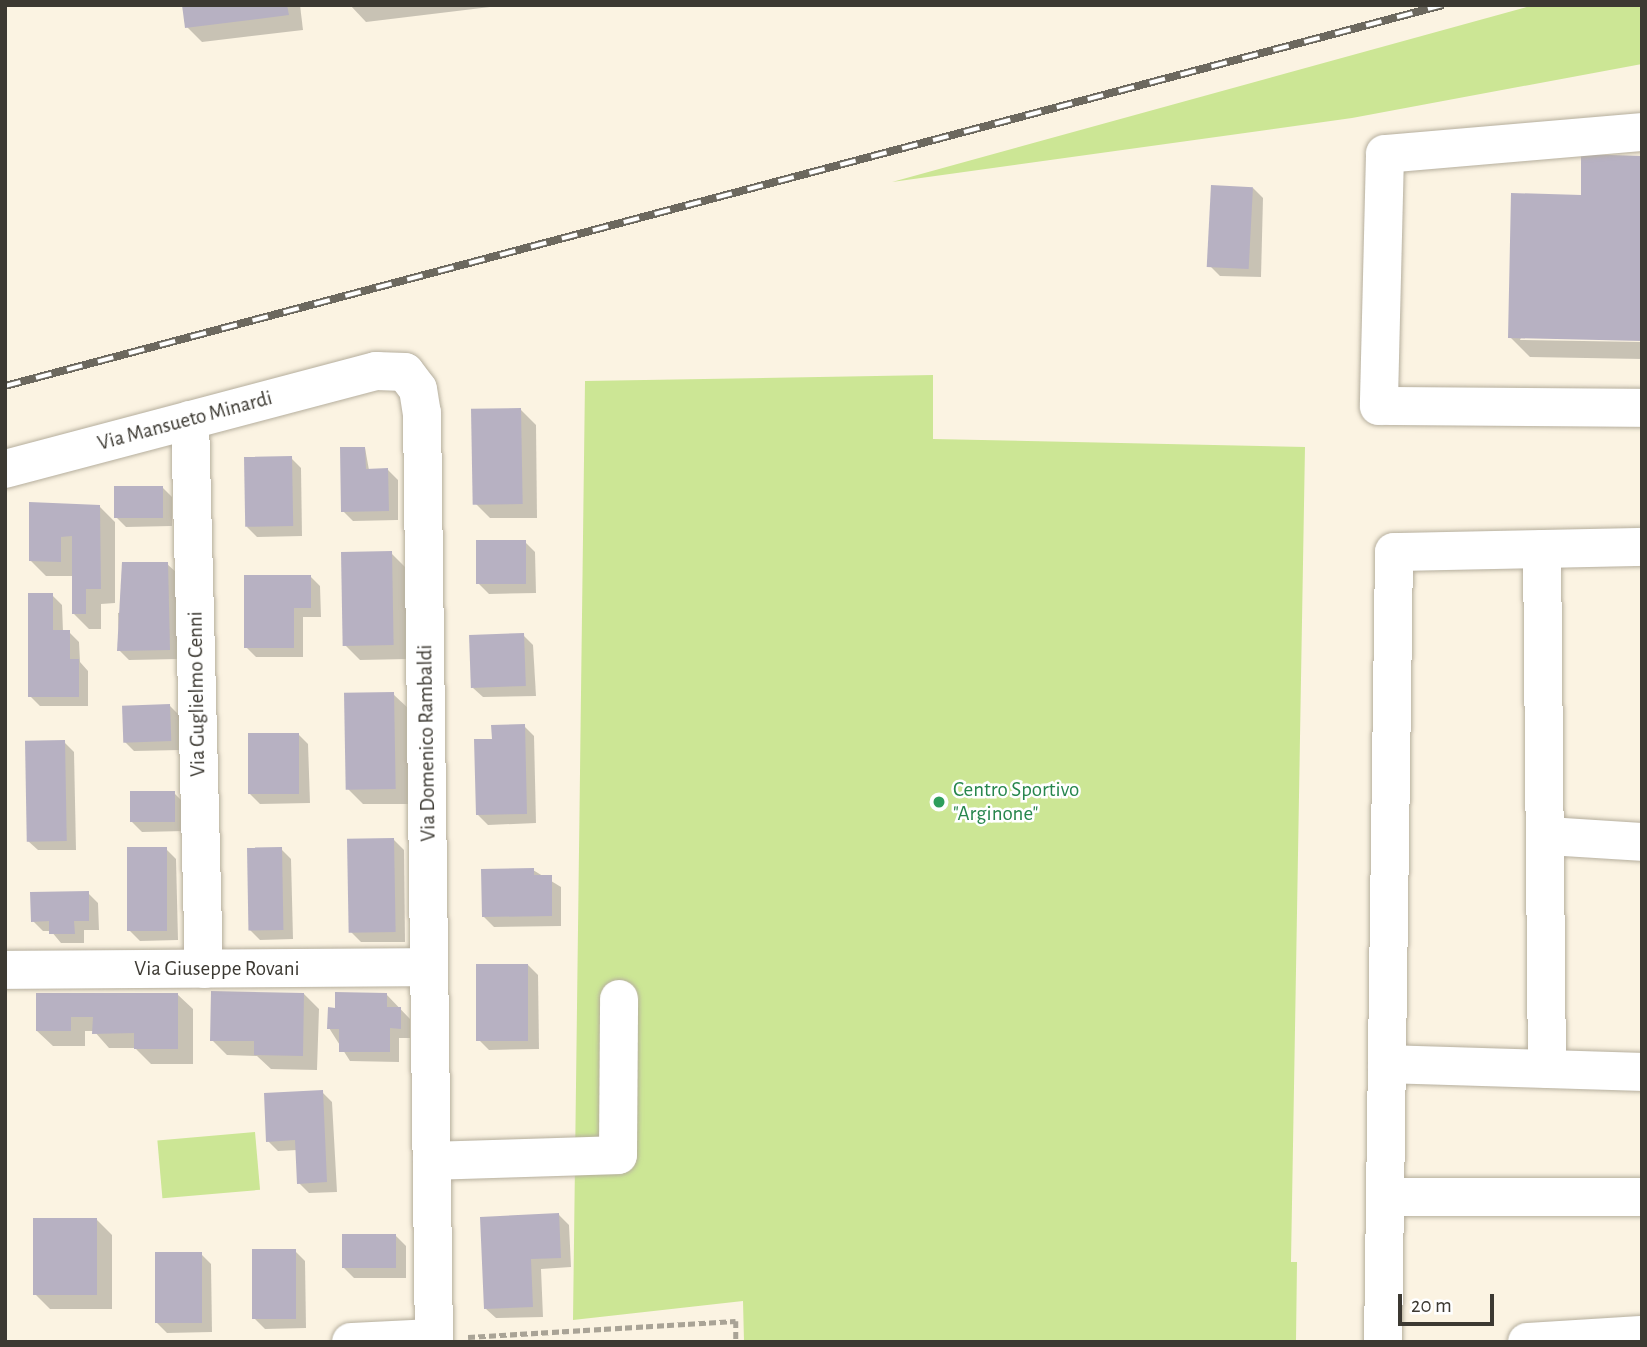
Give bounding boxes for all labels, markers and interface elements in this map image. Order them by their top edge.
street label: Via Mansueto Minardi [95,386,275,456]
street label: Via Guglielmo Cenni [183,611,211,777]
street label: Via Domenico Rambaldi [413,644,441,842]
place label: Centro Sportivo "Arginone" [953,777,1079,827]
marker: Centro Sportivo "Arginone" [931,794,947,810]
street label: Via Giuseppe Rovani [134,956,300,982]
scale bar [1402,1280,1498,1324]
text: 20 m [1411,1295,1452,1316]

